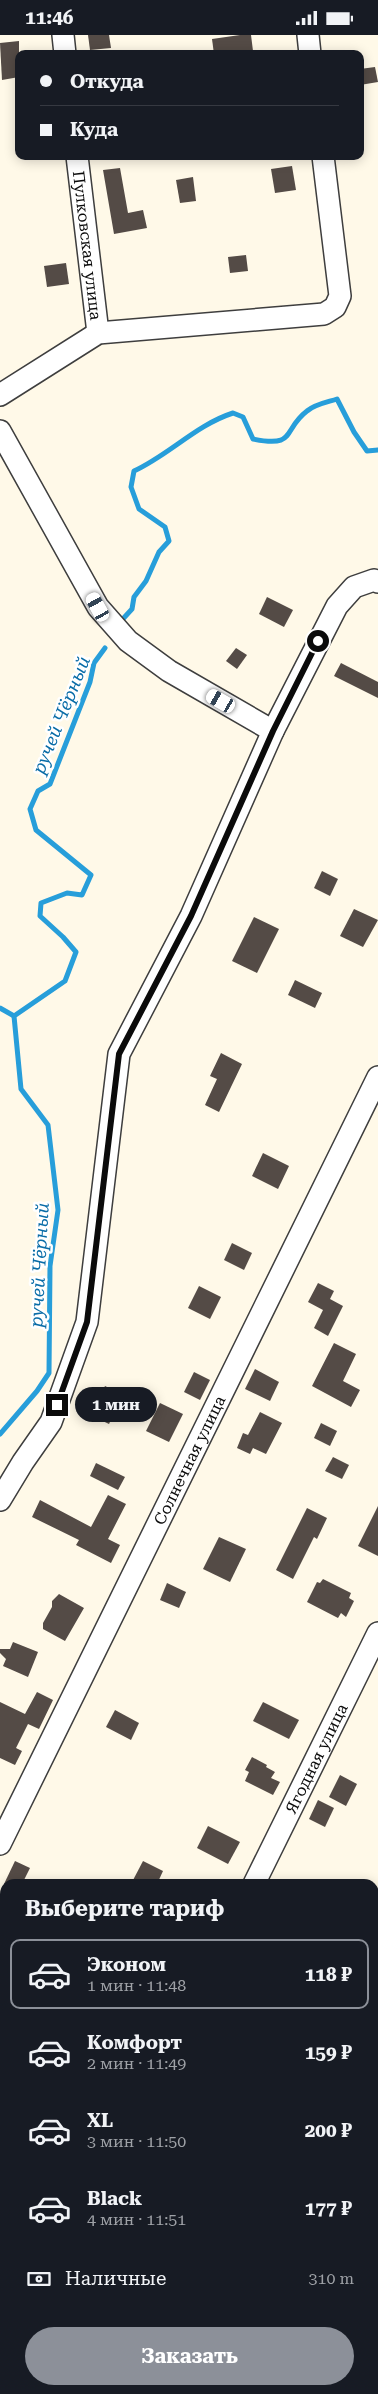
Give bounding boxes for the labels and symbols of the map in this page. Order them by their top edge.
street label: Пулковская улица [69,170,106,321]
car [84,590,111,624]
route start [307,630,329,652]
water label: ручей Чёрный [27,653,94,779]
car [204,687,237,715]
water label: ручей Чёрный [25,1202,53,1330]
callout: 1 мин [74,1387,157,1423]
street label: Солнечная улица [149,1392,229,1528]
route end [46,1394,68,1416]
street label: Ягодная улица [281,1700,351,1817]

